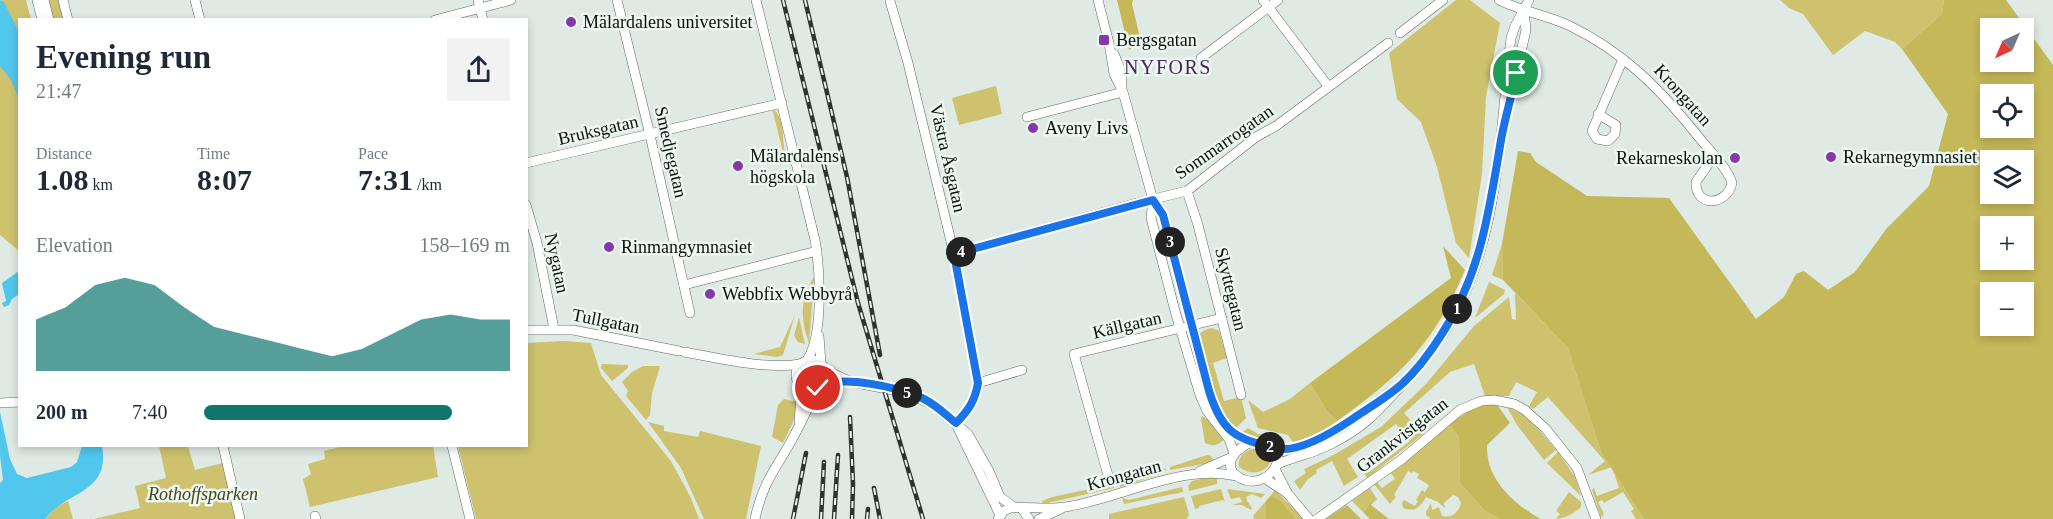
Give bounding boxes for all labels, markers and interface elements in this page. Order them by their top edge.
place label: Mälardalens universitet [583,12,752,32]
marker: Mälardalens universitet [564,15,578,29]
north arrow [1980,18,2034,72]
map controls [1980,18,2034,336]
place label: Bergsgatan [1116,30,1197,50]
marker: Bergsgatan [1097,33,1111,47]
button: share [447,38,510,101]
text: Evening run [36,39,211,75]
pin [1490,47,1541,98]
district label: NYFORS [1124,56,1212,78]
icon: arrive [1499,56,1532,89]
street label: Krongatan [1650,60,1716,130]
text: 21:47 [36,80,82,102]
button: locate [1980,84,2034,138]
street label: Sommarrogatan [1171,101,1277,183]
street label: Västra Åsgatan [926,102,970,214]
street label: Smedjegatan [651,104,691,200]
street label: Bruksgatan [556,111,640,149]
place label: Aveny Livs [1045,118,1128,138]
marker: Aveny Livs [1026,121,1040,135]
text: Distance [36,145,92,162]
text: Time [197,145,230,162]
text: Pace [358,145,388,162]
place label: Mälardalens högskola [750,146,839,187]
place label: Rekarnegymnasiet [1843,147,1977,167]
place label: Rekarneskolan [1616,148,1723,168]
marker: Rekarnegymnasiet [1824,150,1838,164]
button: layers [1980,150,2034,204]
marker: Rekarneskolan [1728,151,1742,165]
marker: Mälardalens högskola [731,159,745,173]
text: 1.08 [36,163,89,196]
text: 8:07 [197,163,252,196]
text: 7:31 [358,163,413,196]
text: km [89,176,113,193]
text: /km [413,176,442,193]
button: + [1980,216,2034,270]
pin: 3 [1155,227,1185,257]
street label: Nygatan [541,231,573,295]
text: 3 [1166,233,1174,250]
text: Elevation [36,234,113,256]
text: 158–169 m [419,234,510,256]
place label: Rinmangymnasiet [621,237,752,257]
pin: 4 [946,237,976,267]
marker: Rinmangymnasiet [602,240,616,254]
text: 4 [957,243,965,260]
street label: Skyttegatan [1211,245,1251,333]
button: − [1980,282,2034,336]
place label: Webbfix Webbyrå [722,284,852,304]
marker: Webbfix Webbyrå [703,287,717,301]
pin: 1 [1442,294,1472,324]
text: 1 [1453,300,1461,317]
street label: Tullgatan [571,305,641,337]
street label: Källgatan [1091,307,1163,343]
pin [792,362,843,413]
icon: check [801,371,834,404]
pin: 5 [892,378,922,408]
text: 5 [903,384,911,401]
street label: Grankvistgatan [1353,393,1451,477]
text: 200 m [36,401,88,423]
text: 7:40 [132,401,168,423]
pin: 2 [1255,432,1285,462]
text: 2 [1266,438,1274,455]
street label: Krongatan [1085,456,1163,494]
park label: Rothoffsparken [147,484,258,504]

